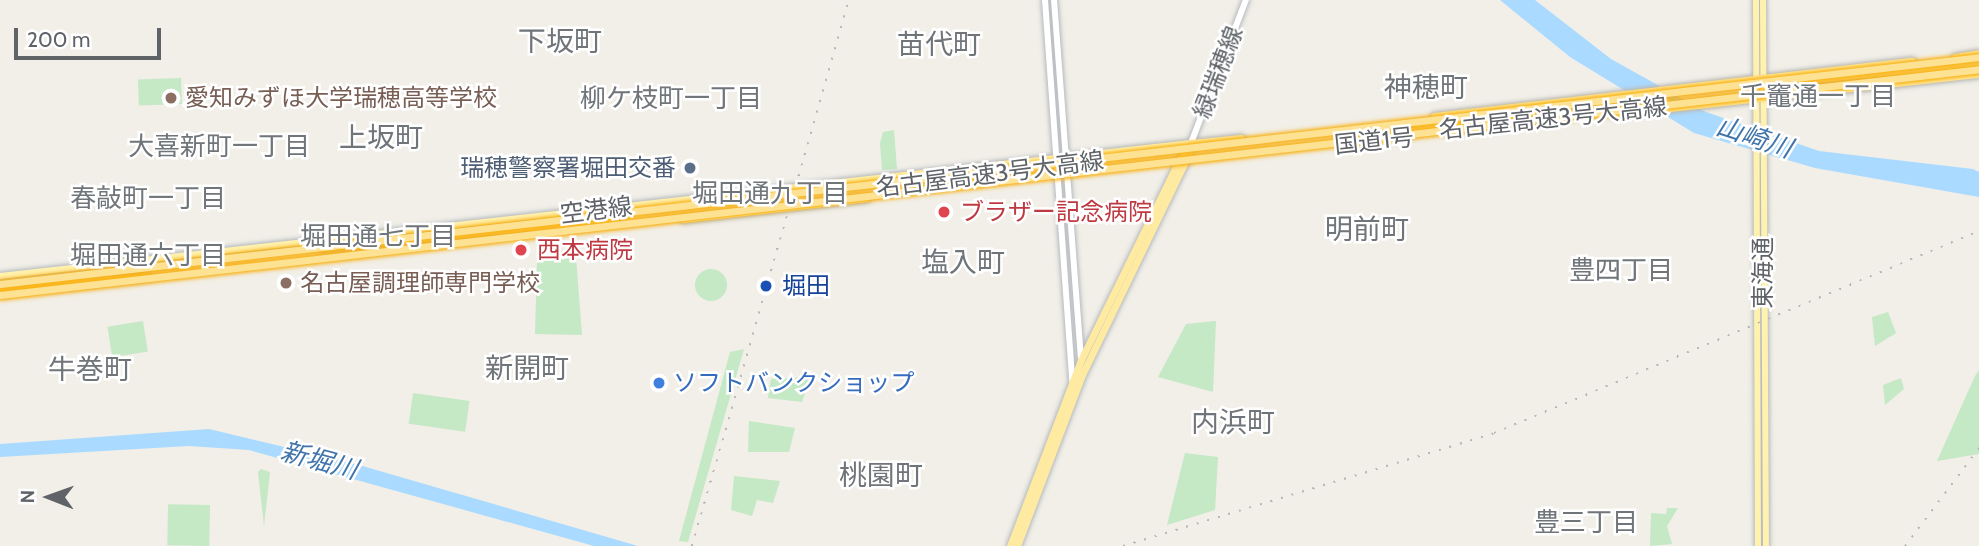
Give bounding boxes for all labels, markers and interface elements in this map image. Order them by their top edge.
scale bar [18,14,164,58]
street label: 緑瑞穂線 [1187,22,1249,122]
district label: 下坂町 [518,24,602,58]
text: 200 m [27,27,90,52]
district label: 苗代町 [897,27,981,61]
district label: 神穂町 [1384,70,1468,104]
district label: 千竈通一丁目 [1740,81,1896,113]
district label: 柳ケ枝町一丁目 [580,83,762,115]
place label: 愛知みずほ大学瑞穂高等学校 [185,84,497,112]
marker: 愛知みずほ大学瑞穂高等学校 [163,90,179,106]
street label: 名古屋高速3号大高線 [1438,92,1668,144]
water label: 山崎川 [1712,111,1796,165]
district label: 上坂町 [339,120,423,154]
street label: 国道1号 [1333,123,1415,159]
district label: 大喜新町一丁目 [128,131,310,163]
street label: 名古屋高速3号大高線 [875,146,1105,202]
place label: 瑞穂警察署堀田交番 [460,154,676,182]
marker: 瑞穂警察署堀田交番 [682,160,698,176]
district label: 堀田通九丁目 [692,178,848,210]
district label: 春敲町一丁目 [70,183,226,215]
street label: 空港線 [559,191,633,229]
place label: ブラザー記念病院 [960,198,1152,226]
marker: ブラザー記念病院 [934,202,954,222]
district label: 明前町 [1325,212,1409,246]
district label: 堀田通七丁目 [300,221,456,253]
place label: 西本病院 [537,236,633,264]
street label: 東海通 [1749,237,1777,309]
district label: 堀田通六丁目 [70,240,226,272]
marker: 西本病院 [511,240,531,260]
district label: 塩入町 [921,245,1005,279]
district label: 豊四丁目 [1569,255,1673,287]
place label: 名古屋調理師専門学校 [300,269,540,297]
place label: 堀田 [782,272,830,300]
marker: 名古屋調理師専門学校 [278,275,294,291]
marker: 堀田 [756,276,776,296]
district label: 新開町 [485,351,569,385]
district label: 牛巻町 [48,352,132,386]
place label: ソフトバンクショップ [673,369,913,397]
marker: ソフトバンクショップ [651,375,667,391]
district label: 内浜町 [1191,405,1275,439]
water label: 新堀川 [277,436,361,486]
district label: 桃園町 [839,458,923,492]
north arrow [14,462,84,532]
text: N [16,490,39,504]
district label: 豊三丁目 [1534,507,1638,539]

